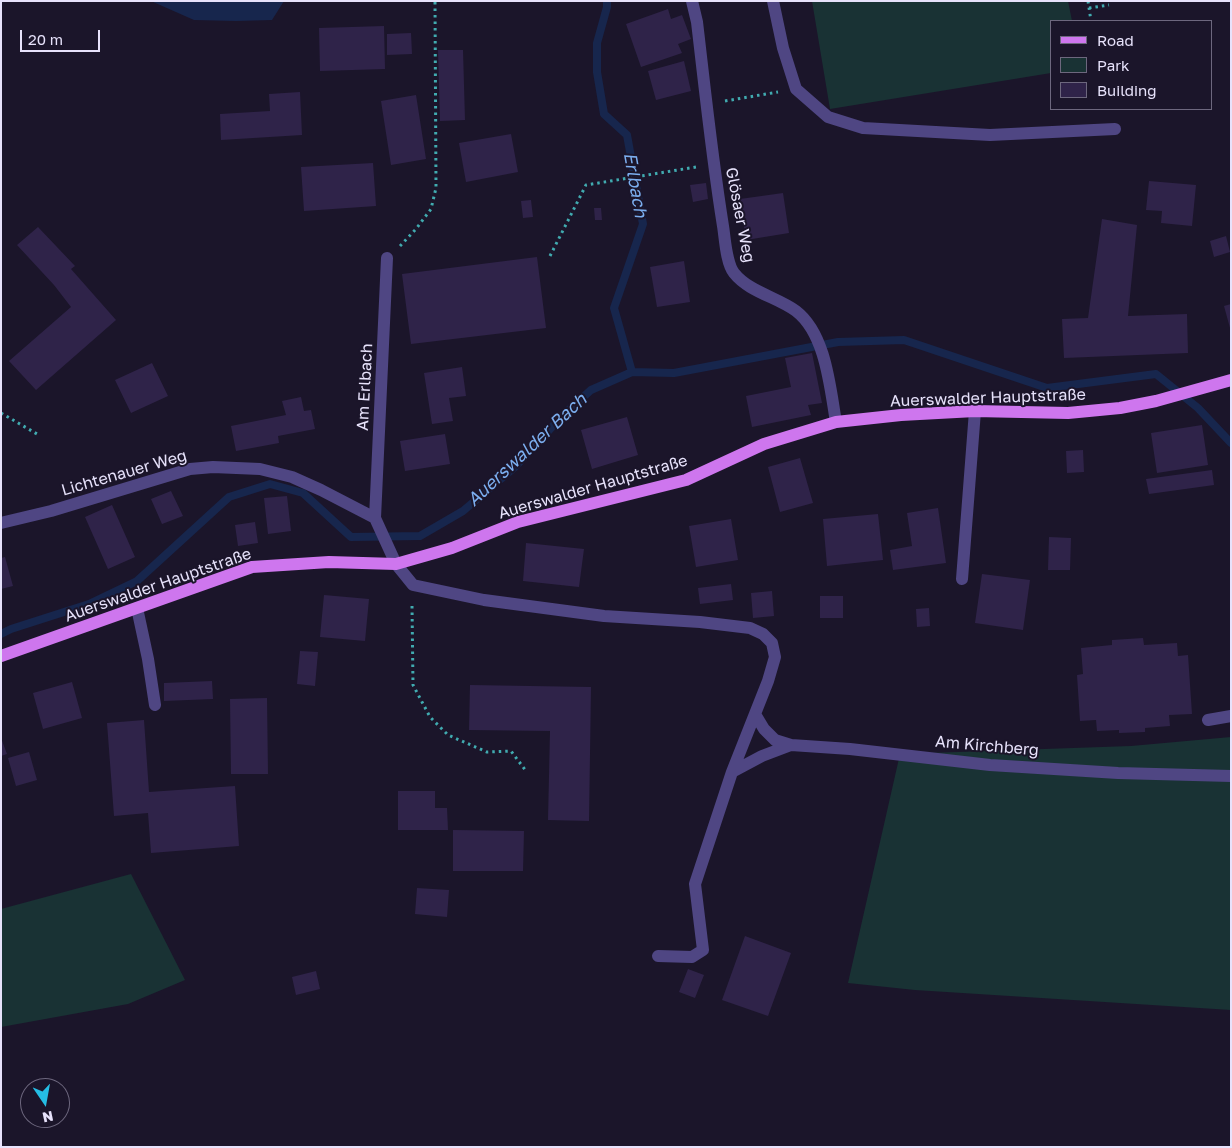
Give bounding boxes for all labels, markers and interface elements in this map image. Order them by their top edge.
scale bar [22,20,102,52]
legend [1050,20,1212,110]
text: 20 m [28,30,63,48]
text: Road [1097,31,1134,49]
text: Park [1097,56,1129,74]
text: Building [1097,81,1157,99]
water label: Erlbach [619,151,651,219]
street label: Glösaer Weg [721,166,759,264]
street label: Am Erlbach [353,343,377,431]
street label: Auerswalder Hauptstraße [890,385,1086,411]
water label: Auerswalder Bach [463,389,591,511]
street label: Lichtenauer Weg [59,446,189,500]
street label: Auerswalder Hauptstraße [496,451,690,523]
street label: Auerswalder Hauptstraße [62,544,254,626]
street label: Am Kirchberg [934,732,1040,760]
north arrow [20,1078,70,1128]
text: N [41,1108,55,1127]

